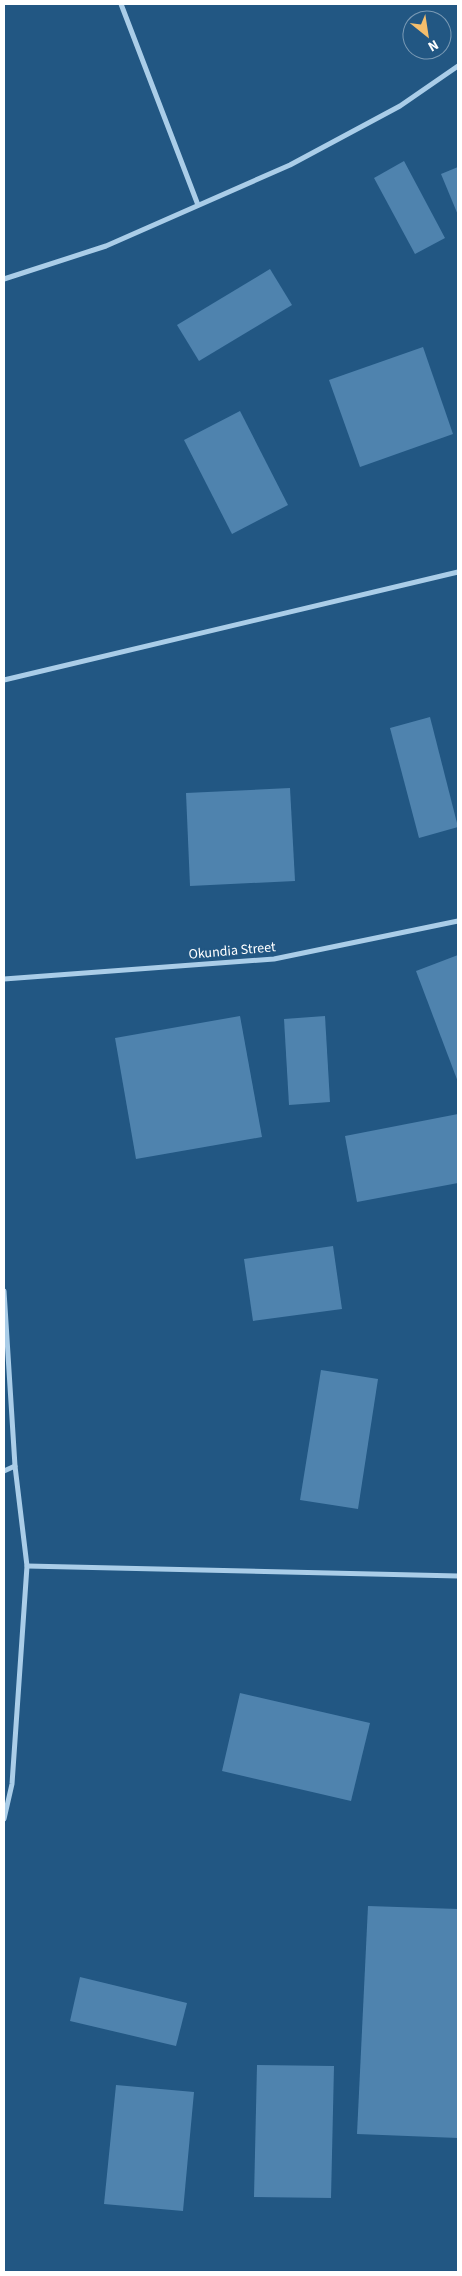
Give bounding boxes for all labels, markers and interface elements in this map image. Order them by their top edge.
north arrow [402,10,452,60]
text: N [424,34,442,56]
street label: Okundia Street [188,937,277,965]

